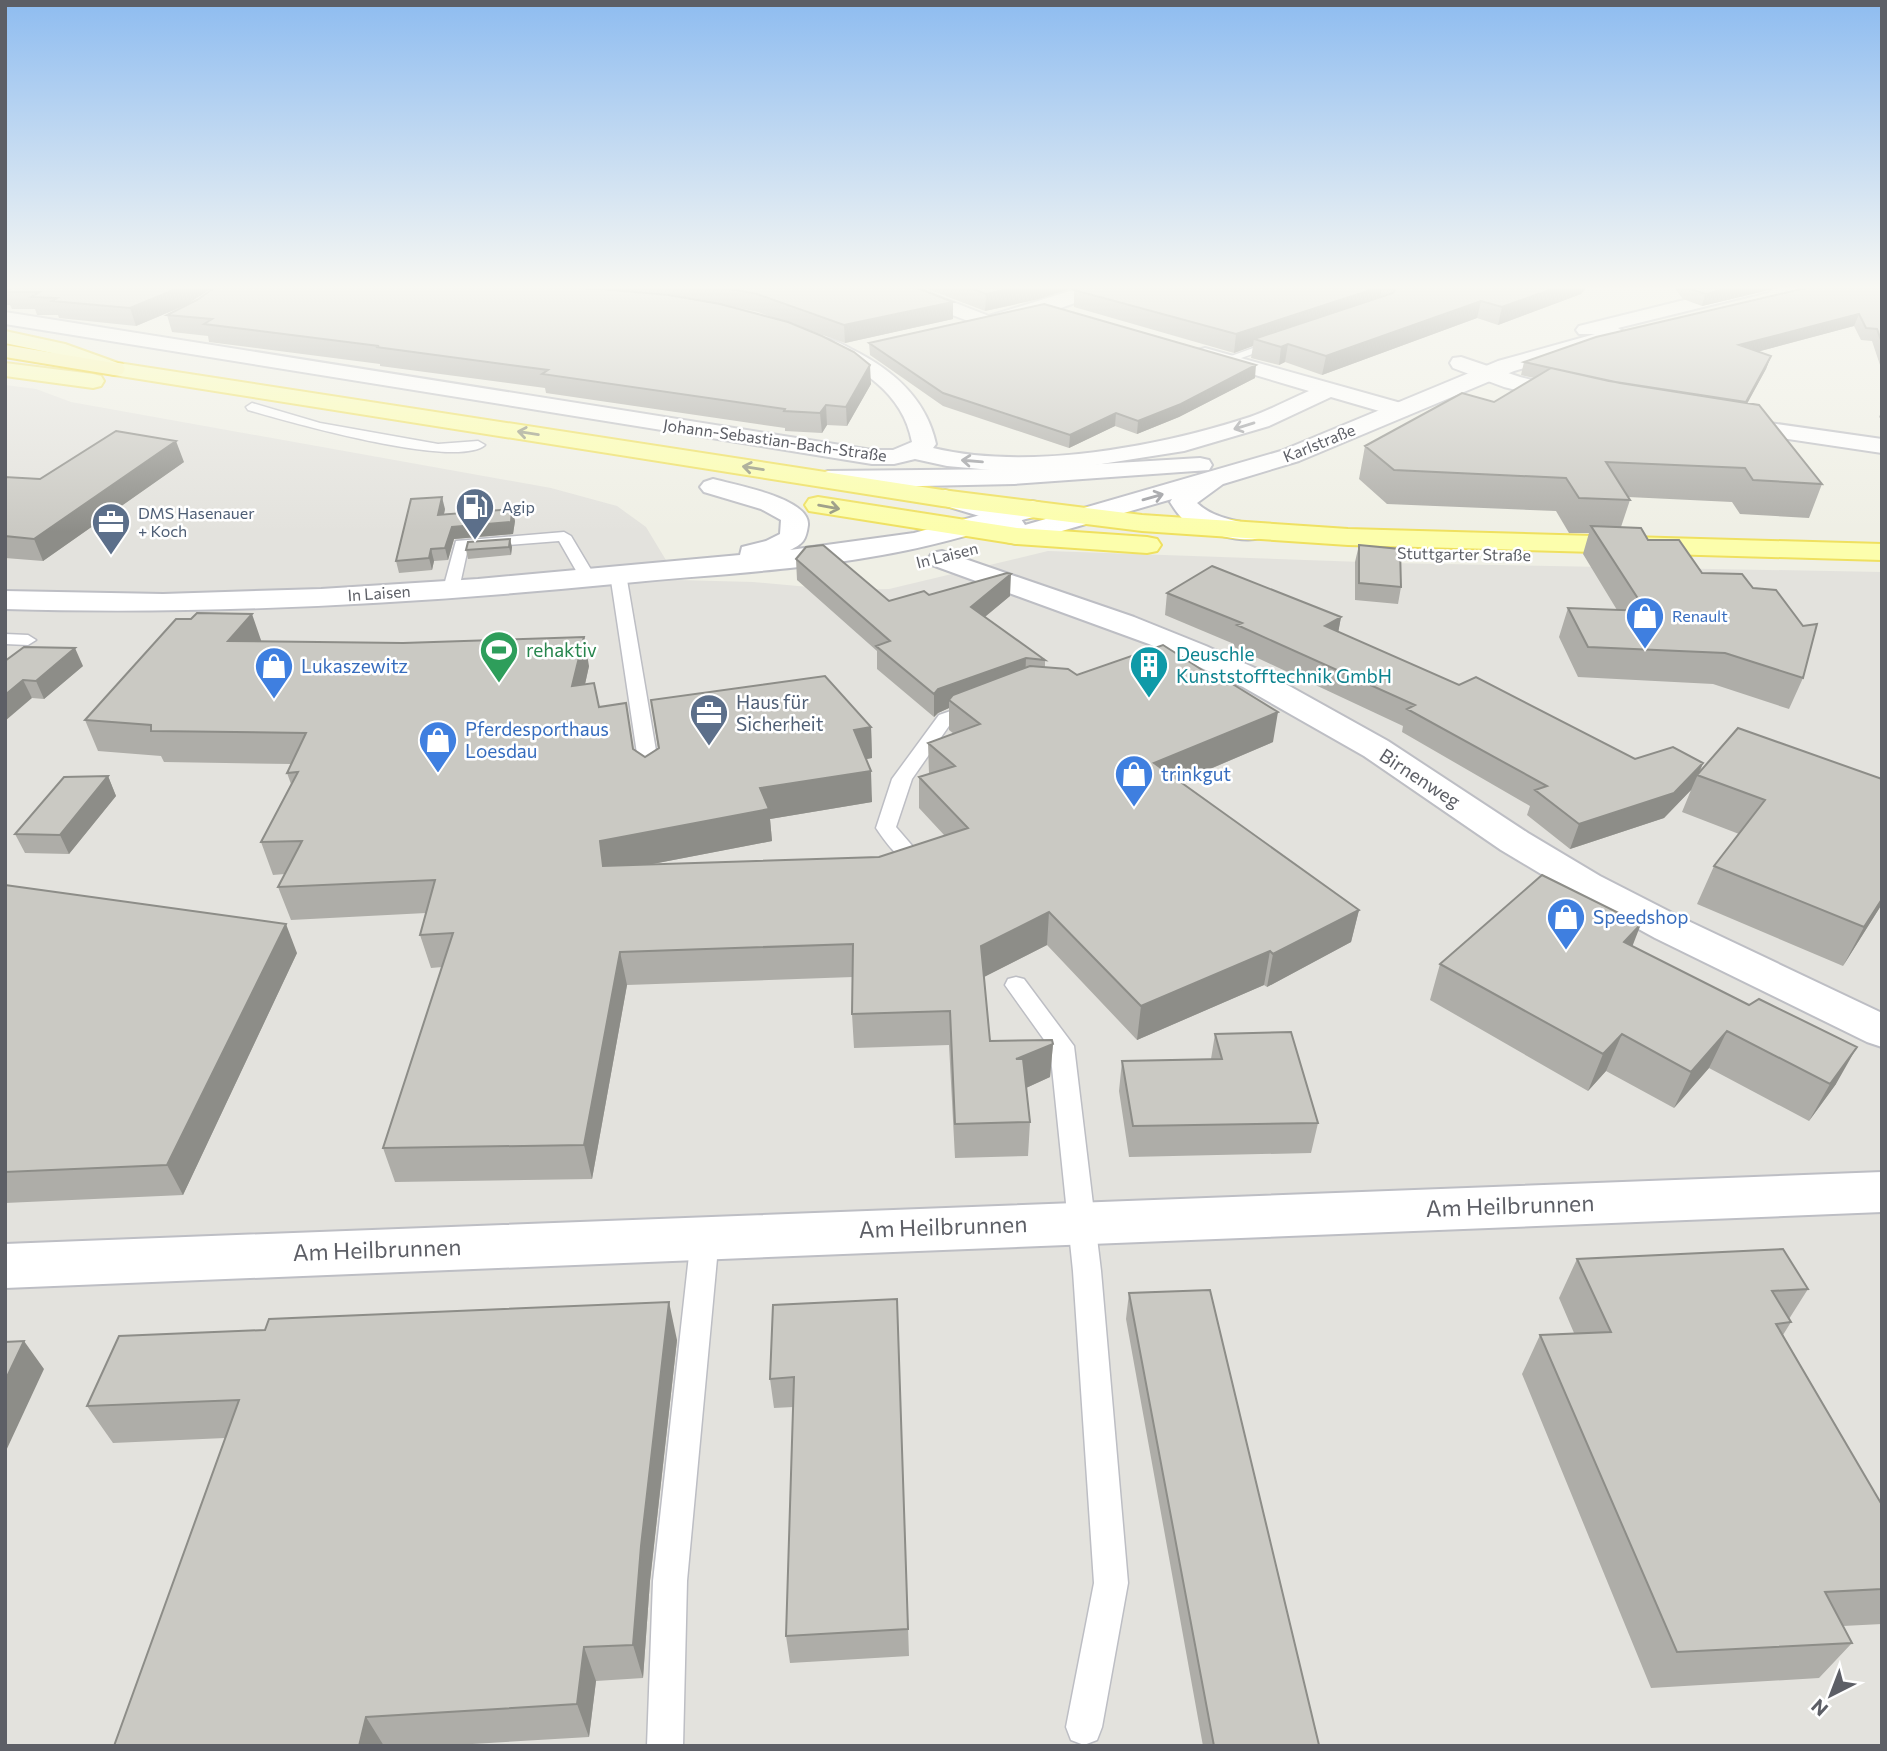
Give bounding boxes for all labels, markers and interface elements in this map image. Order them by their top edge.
street label: Johann-Sebastian-Bach-Straße [662,414,888,465]
street label: Karlstraße [1280,419,1358,466]
one-way arrow [1233,420,1255,433]
one-way arrow [517,427,540,440]
one-way arrow [961,454,984,467]
one-way arrow [742,461,765,474]
fuel station icon: Agip [454,486,496,541]
one-way arrow [1142,490,1164,503]
place label: Agip [502,497,535,516]
office icon: DMS Hasenauer + Koch [90,501,132,556]
one-way arrow [817,501,840,514]
place label: DMS Hasenauer + Koch [138,503,255,540]
street label: In Laisen [914,538,980,571]
street label: Stuttgarter Straße [1397,543,1531,564]
street label: In Laisen [347,581,411,604]
shop icon: Renault [1624,595,1666,650]
place label: Renault [1672,606,1728,625]
sports icon: rehaktiv [478,629,520,684]
place label: rehaktiv [526,638,597,661]
place label: Deuschle Kunststofftechnik GmbH [1176,642,1392,687]
building icon: Deuschle Kunststofftechnik GmbH [1128,644,1170,699]
shop icon: Lukaszewitz [253,645,295,700]
place label: Lukaszewitz [301,654,408,677]
place label: Haus für Sicherheit [736,690,824,735]
office icon: Haus für Sicherheit [688,692,730,747]
place label: Pferdesporthaus Loesdau [465,717,609,762]
shop icon: Pferdesporthaus Loesdau [417,719,459,774]
street label: Birnenweg [1376,743,1465,812]
shop icon: trinkgut [1113,753,1155,808]
place label: trinkgut [1161,762,1231,785]
shop icon: Speedshop [1545,896,1587,951]
place label: Speedshop [1593,905,1689,928]
street label: Am Heilbrunnen [1425,1188,1595,1222]
street label: Am Heilbrunnen [858,1209,1028,1243]
street label: Am Heilbrunnen [292,1232,462,1266]
north arrow [1796,1660,1866,1730]
text: N [1806,1695,1832,1721]

